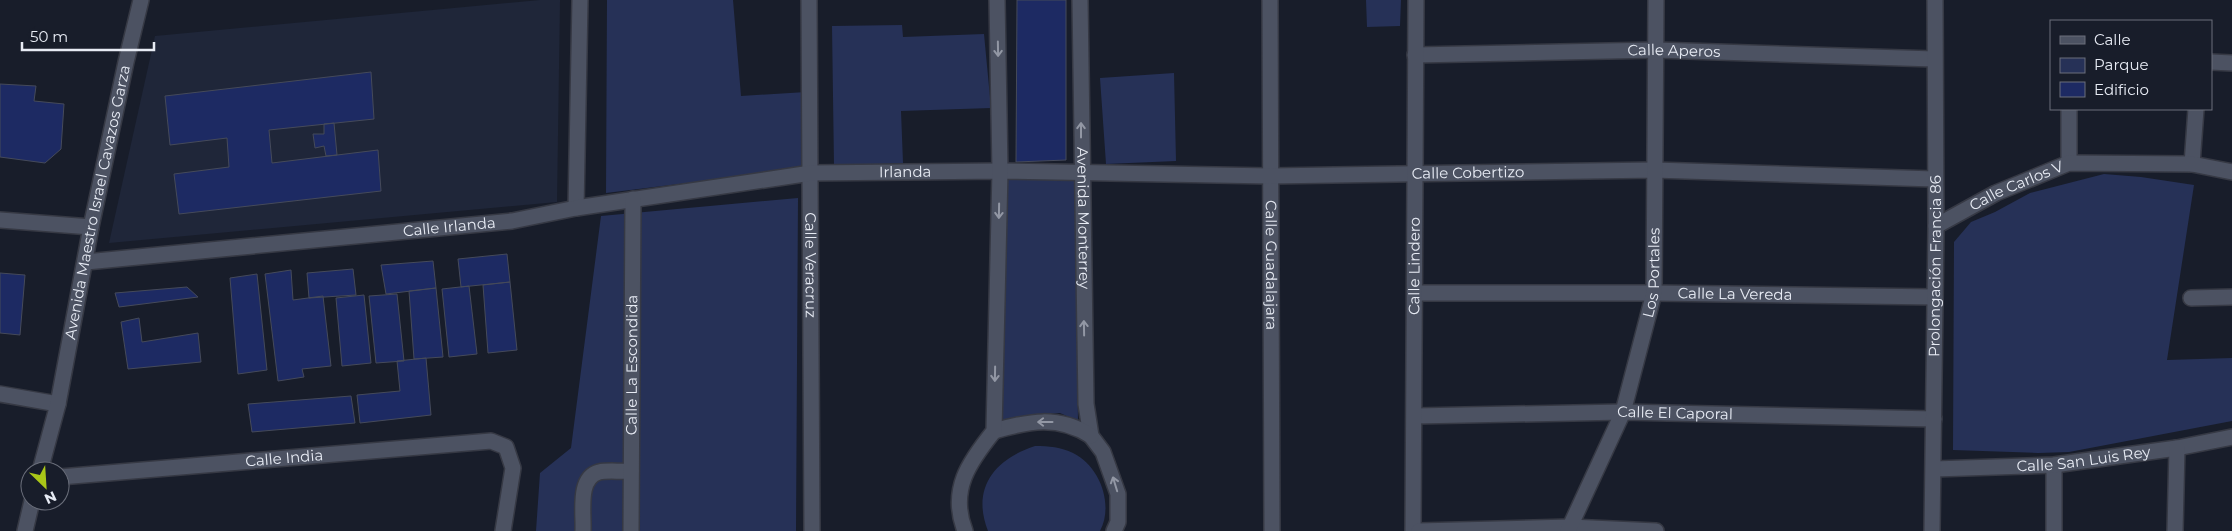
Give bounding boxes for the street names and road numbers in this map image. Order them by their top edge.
street label: Calle Aperos [1627,40,1721,61]
street label: Avenida Maestro Israel Cavazos Garza [60,63,134,341]
street label: Avenida Monterrey [1073,147,1094,290]
street label: Calle Carlos V [1966,156,2067,215]
street label: Irlanda [879,162,931,181]
street label: Calle Cobertizo [1412,162,1525,183]
street label: Prolongación Francia 86 [1924,175,1945,357]
street label: Calle Guadalajara [1262,200,1281,330]
street label: Calle Veracruz [801,212,821,318]
street label: Calle Irlanda [402,213,496,240]
street label: Calle Lindero [1404,217,1424,315]
street label: Los Portales [1638,228,1663,320]
street label: Calle La Vereda [1677,283,1793,304]
street label: Calle La Escondida [622,295,641,435]
street label: Calle El Caporal [1617,402,1733,423]
street label: Calle San Luis Rey [2016,442,2152,475]
street label: Calle India [244,445,324,470]

